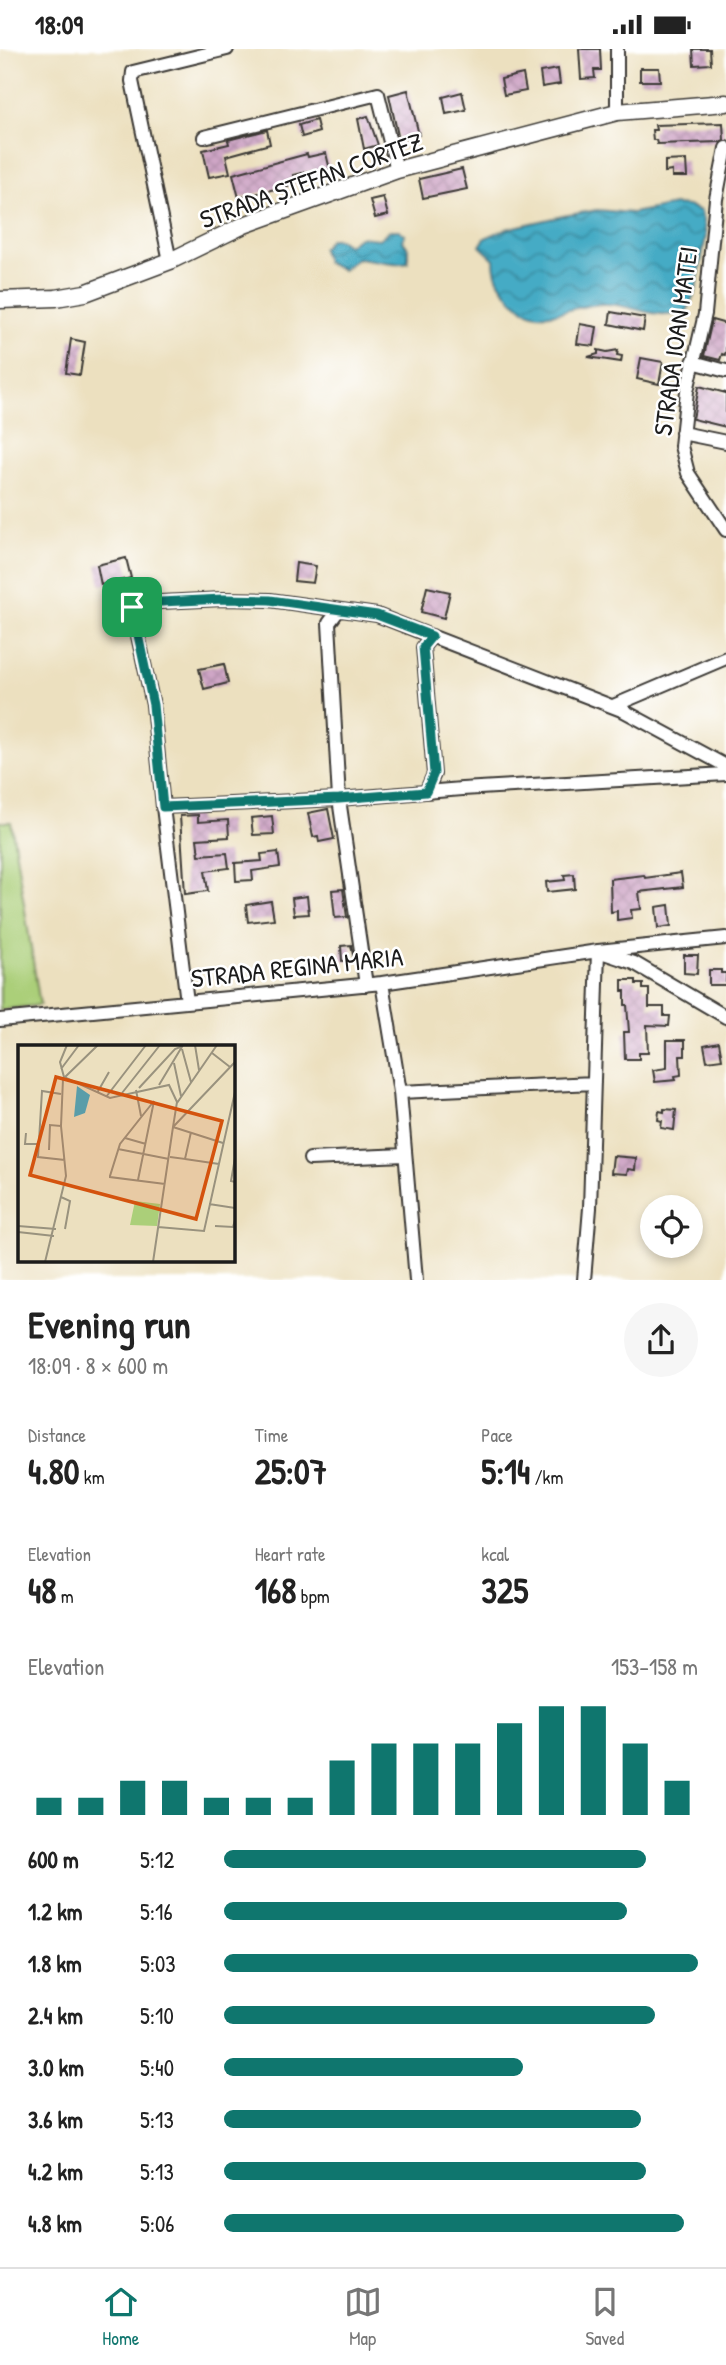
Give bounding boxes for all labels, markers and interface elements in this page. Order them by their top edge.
text: 18:09 [35,7,83,42]
street label: STRADA ȘTEFAN CORTEZ [195,123,427,237]
street label: STRADA IOAN MATEI [644,244,706,438]
pin [102,577,162,637]
icon: arrive [113,588,151,626]
street label: STRADA REGINA MARIA [189,938,405,996]
inset map [18,1045,234,1262]
map controls [640,1195,703,1258]
button: locate [640,1195,703,1258]
text: Evening run [28,1298,191,1350]
button: share [624,1303,698,1377]
text: 18:09 · 8 × 600 m [28,1350,168,1381]
text: Distance [28,1422,86,1448]
text: Time [255,1422,288,1448]
text: Pace [481,1422,513,1448]
text: 4.80 [28,1448,79,1495]
text: 25:07 [255,1448,327,1495]
text: 5:14 [481,1448,530,1495]
text: km [79,1464,105,1490]
text: /km [530,1464,563,1490]
text: Elevation [28,1541,91,1567]
text: Heart rate [255,1541,326,1567]
text: kcal [481,1541,509,1567]
text: 48 [28,1567,56,1614]
text: 168 [255,1567,296,1614]
text: 325 [481,1567,528,1614]
text: m [56,1583,74,1609]
text: bpm [296,1583,330,1609]
text: Elevation [28,1651,104,1682]
text: 153–158 m [611,1651,698,1682]
text: 600 m [28,1844,79,1875]
text: 5:12 [140,1844,174,1875]
text: 1.2 km [28,1896,83,1927]
text: 5:16 [140,1896,173,1927]
text: 1.8 km [28,1948,82,1979]
text: 5:03 [140,1948,176,1979]
text: 2.4 km [28,2000,83,2031]
text: 5:10 [140,2000,174,2031]
text: 3.0 km [28,2052,84,2083]
text: 5:40 [140,2052,174,2083]
text: 3.6 km [28,2104,83,2135]
text: 5:13 [140,2104,174,2135]
text: 4.2 km [28,2156,83,2187]
text: 5:13 [140,2156,174,2187]
text: 4.8 km [28,2208,82,2239]
text: 5:06 [140,2208,175,2239]
tab: Home [102,2283,140,2351]
tab: Map [344,2283,382,2351]
tab: Saved [585,2283,624,2351]

